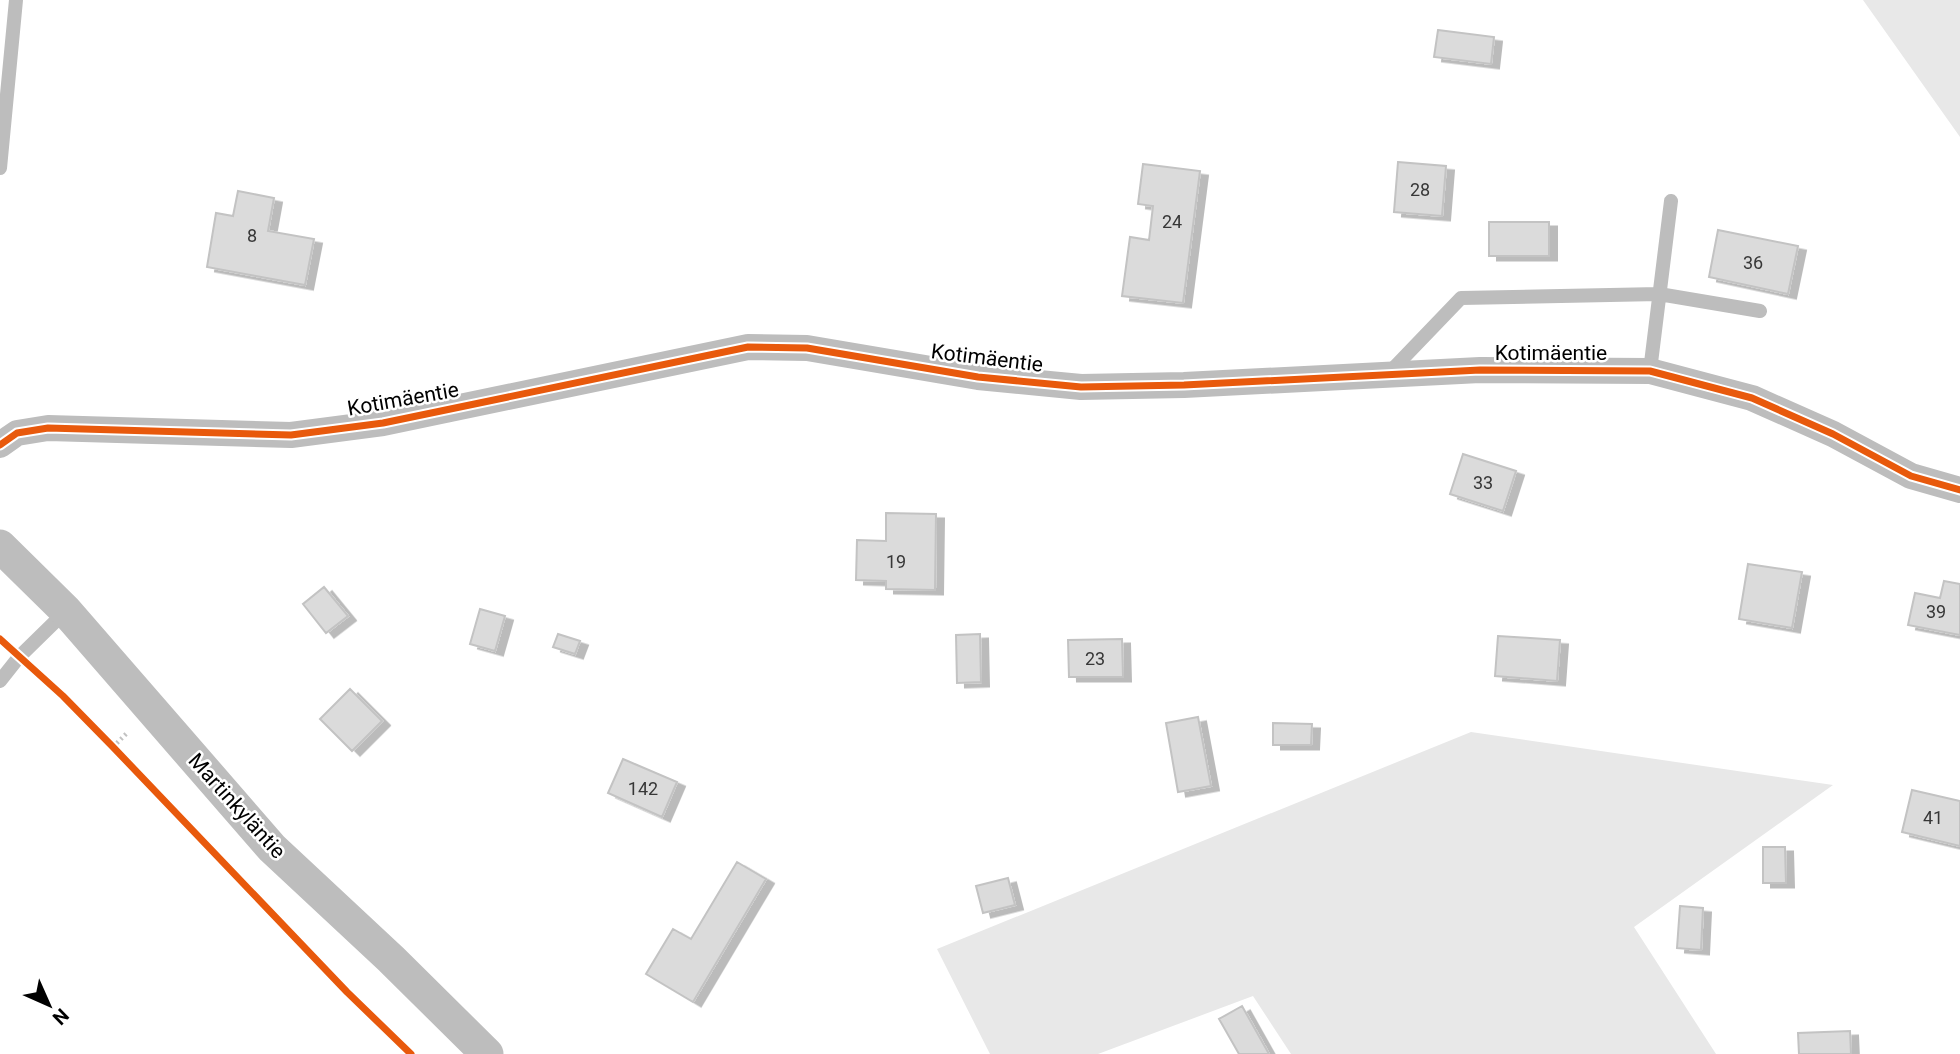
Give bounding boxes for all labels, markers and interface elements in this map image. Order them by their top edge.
house number: 28 [1410,179,1430,200]
house number: 24 [1162,211,1182,232]
house number: 8 [247,225,257,246]
house number: 36 [1743,252,1763,273]
street label: Kotimäentie [930,339,1044,377]
street label: Kotimäentie [1495,341,1607,365]
street label: Kotimäentie [345,377,461,421]
house number: 33 [1473,472,1493,493]
house number: 19 [886,551,906,572]
house number: 39 [1926,601,1946,622]
house number: 23 [1085,648,1105,669]
street label: Martinkyläntie [184,749,290,863]
house number: 142 [628,778,658,799]
house number: 41 [1923,807,1943,828]
north arrow [14,970,84,1040]
text: N [48,1004,74,1030]

